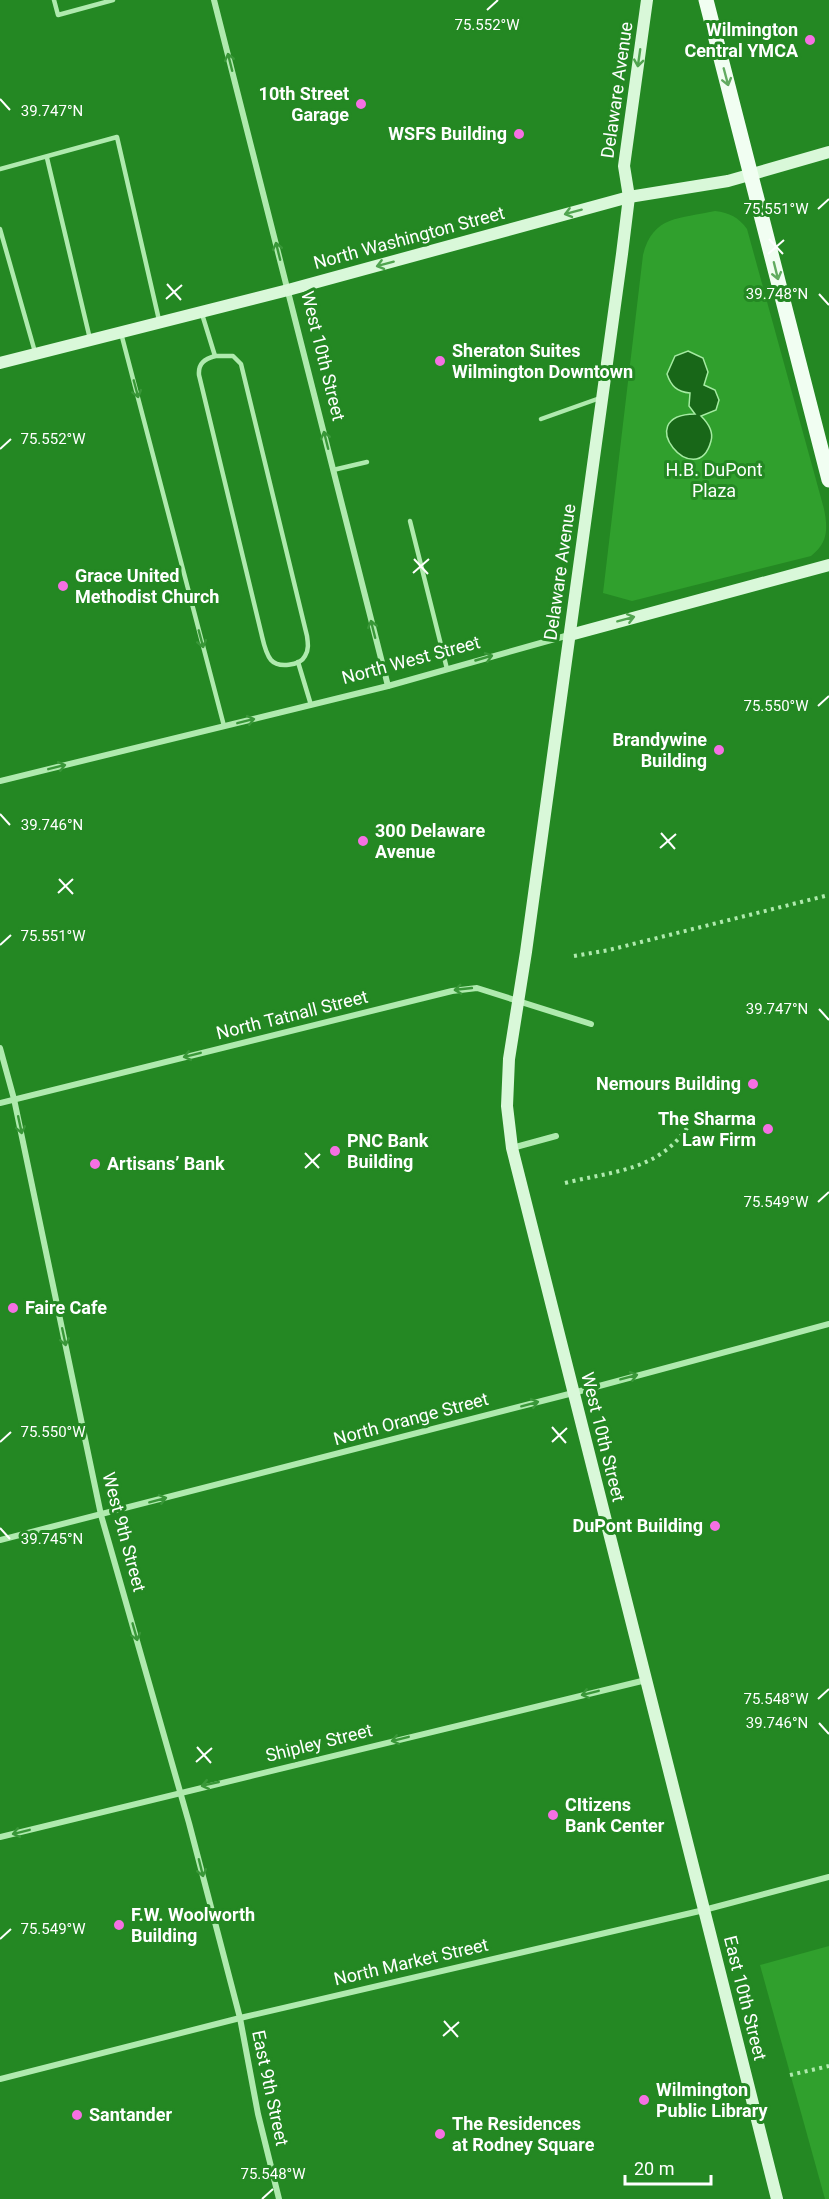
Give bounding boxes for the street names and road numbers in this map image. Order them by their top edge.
street label: Delaware Avenue [597,20,636,160]
street label: North Washington Street [311,202,507,273]
street label: West 10th Street [297,289,350,423]
street label: Delaware Avenue [540,502,579,642]
street label: North West Street [339,631,482,688]
street label: North Tatnall Street [214,986,370,1044]
street label: West 10th Street [577,1370,630,1504]
street label: North Orange Street [331,1388,491,1449]
street label: West 9th Street [98,1470,151,1594]
street label: Shipley Street [263,1719,375,1766]
street label: East 10th Street [720,1933,771,2062]
street label: North Market Street [332,1934,490,1989]
street label: East 9th Street [248,2028,293,2148]

